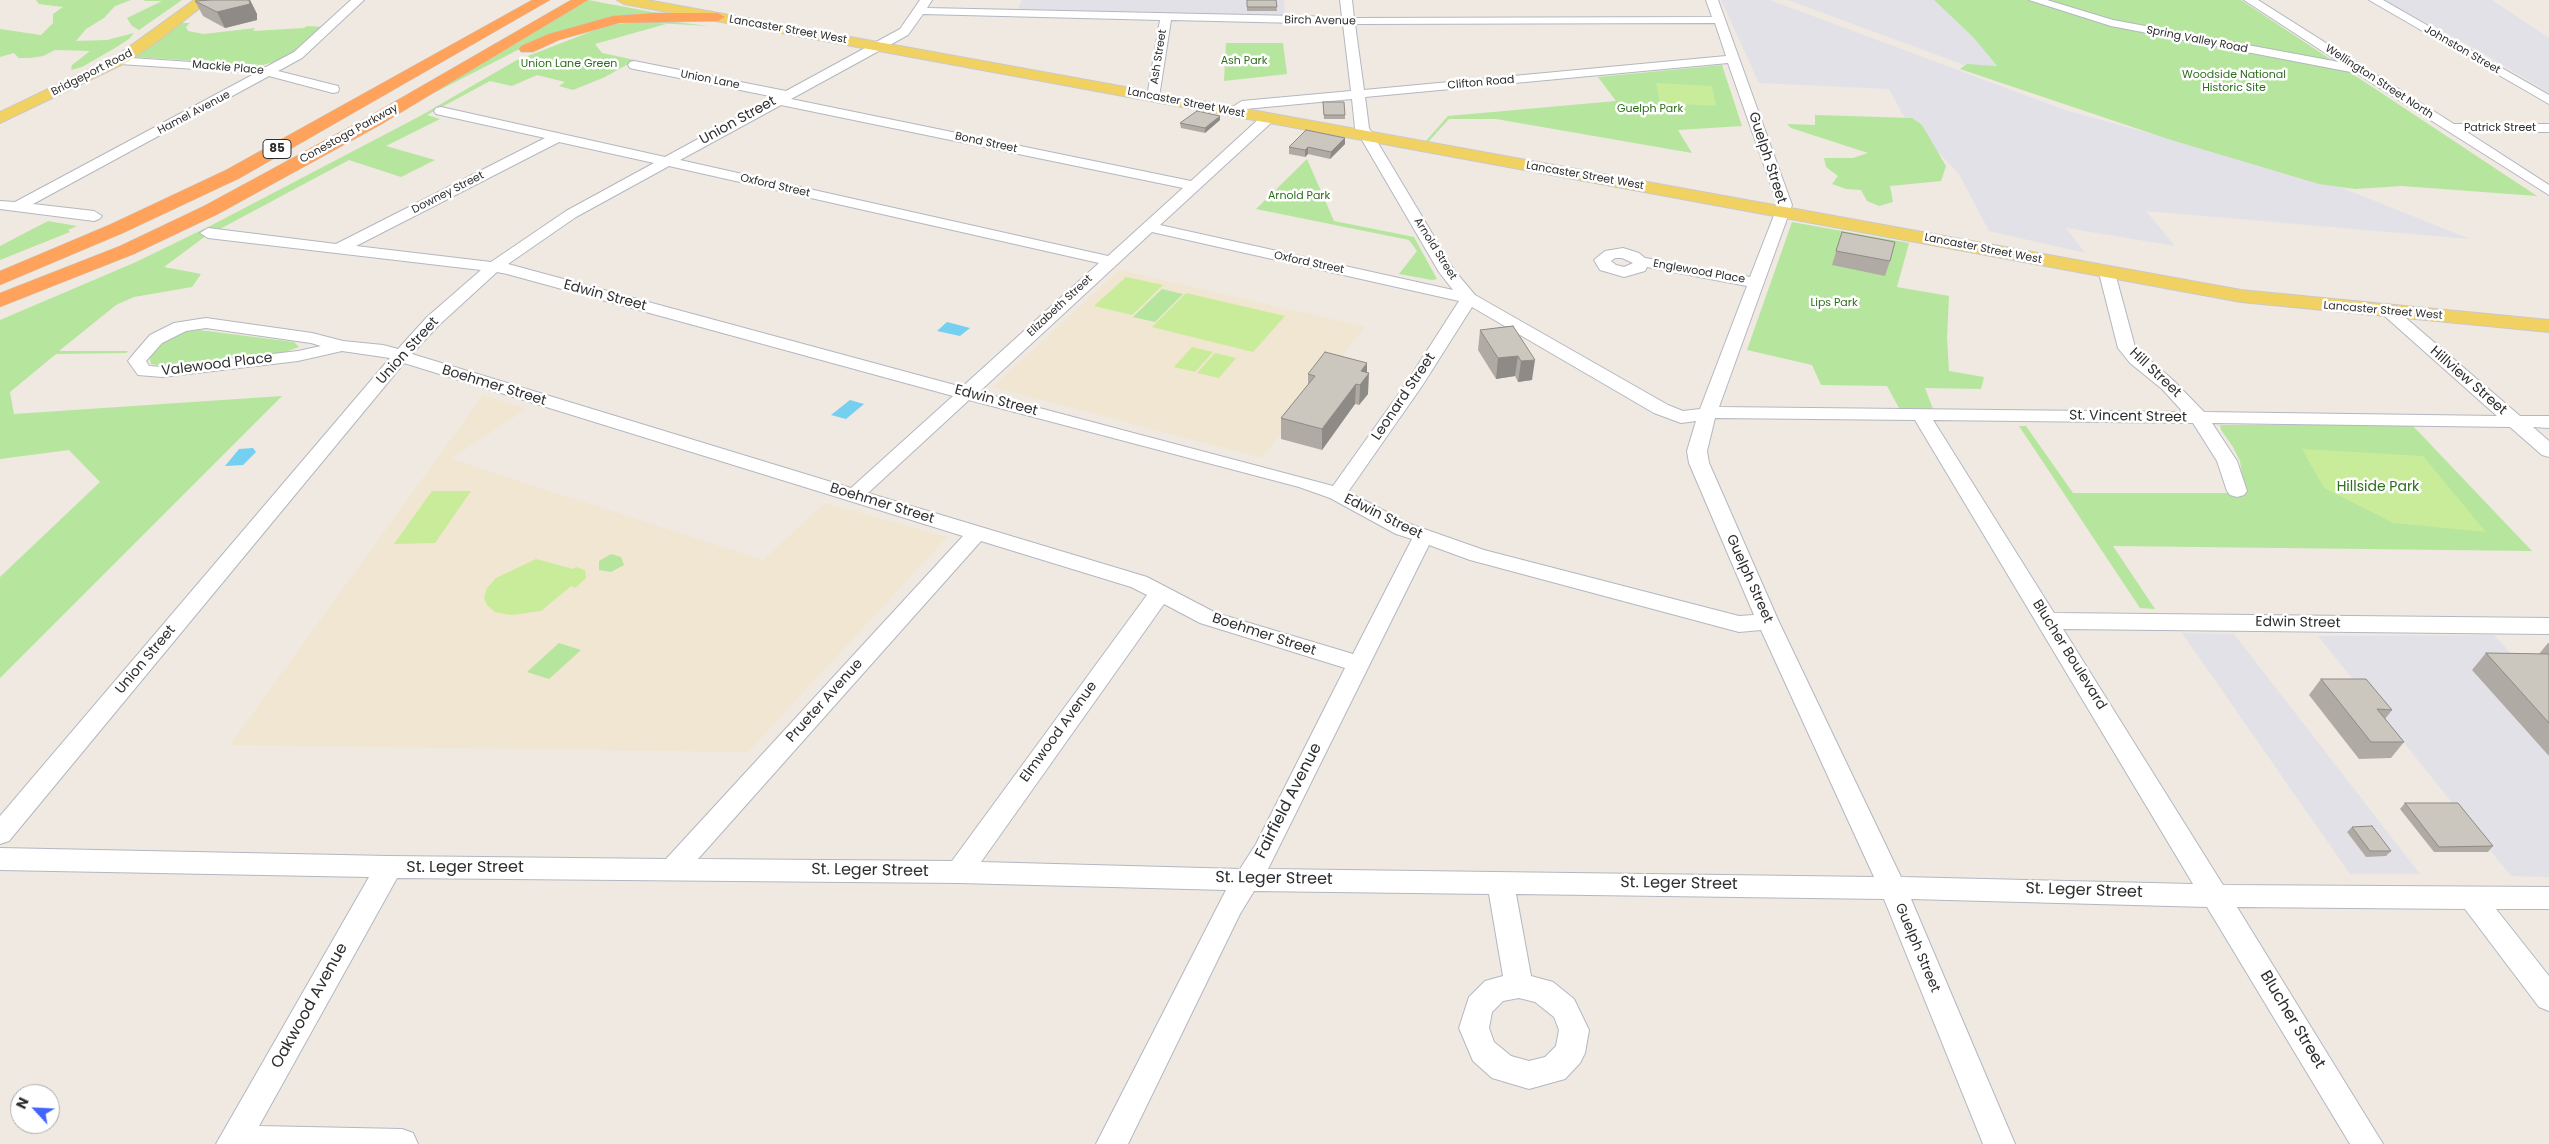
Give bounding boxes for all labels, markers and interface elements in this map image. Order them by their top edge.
street label: Lancaster Street West [728,13,848,47]
street label: Birch Avenue [1284,14,1356,28]
street label: Johnston Street [2421,23,2503,77]
street label: Spring Valley Road [2145,24,2249,56]
street label: Ash Street [1148,29,1170,85]
street label: Wellington Street North [2322,42,2436,122]
street label: Bridgeport Road [49,47,135,99]
park label: Ash Park [1221,54,1267,68]
park label: Union Lane Green [521,57,617,71]
street label: Mackie Place [192,58,264,78]
street label: Union Lane [679,68,741,92]
park label: Woodside National Historic Site [2182,68,2286,94]
street label: Clifton Road [1447,73,1515,93]
street label: Lancaster Street West [1126,85,1246,121]
street label: Hamel Avenue [156,88,232,138]
street label: Union Street [697,93,779,149]
street label: Conestoga Parkway [298,102,400,166]
park label: Guelph Park [1617,102,1683,116]
street label: Guelph Street [1744,110,1790,206]
street label: Patrick Street [2464,121,2536,135]
street label: Bond Street [954,130,1018,156]
road number: 85 [263,140,291,158]
street label: Lancaster Street West [1525,159,1645,193]
street label: Downey Street [410,169,486,217]
street label: Oxford Street [739,172,811,200]
park label: Arnold Park [1268,189,1330,203]
street label: Arnold Street [1411,215,1459,283]
street label: Lancaster Street West [1923,231,2043,267]
street label: Oxford Street [1273,249,1345,277]
street label: Englewood Place [1652,257,1746,287]
street label: Elizabeth Street [1025,273,1095,339]
street label: Edwin Street [562,277,648,315]
park label: Lips Park [1810,296,1858,310]
street label: Lancaster Street West [2323,299,2443,323]
street label: Union Street [373,314,443,388]
street label: Hillview Street [2426,343,2510,419]
street label: Hill Street [2126,345,2184,401]
street label: Valewood Place [160,350,274,380]
street label: Leonard Street [1369,350,1439,444]
street label: Boehmer Street [440,362,548,410]
street label: Edwin Street [953,382,1039,420]
street label: St. Vincent Street [2069,408,2187,426]
park label: Hillside Park [2337,479,2419,495]
street label: Boehmer Street [828,480,936,528]
street label: Edwin Street [1341,491,1425,543]
street label: Guelph Street [1722,532,1776,626]
street label: Blucher Boulevard [2028,597,2110,713]
street label: Boehmer Street [1210,610,1318,660]
street label: Edwin Street [2255,614,2341,632]
street label: Union Street [112,622,180,698]
street label: Prueter Avenue [783,656,867,746]
street label: Elmwood Avenue [1017,678,1101,786]
street label: Fairfield Avenue [1252,740,1326,862]
street label: St. Leger Street [406,858,524,878]
street label: St. Leger Street [811,860,929,882]
street label: St. Leger Street [1215,868,1333,890]
street label: St. Leger Street [1620,873,1738,895]
street label: St. Leger Street [2025,879,2143,903]
street label: Guelph Street [1891,901,1943,995]
street label: Oakwood Avenue [268,940,352,1072]
street label: Blucher Street [2255,968,2329,1072]
north arrow [10,1084,60,1134]
text: N [11,1094,34,1112]

